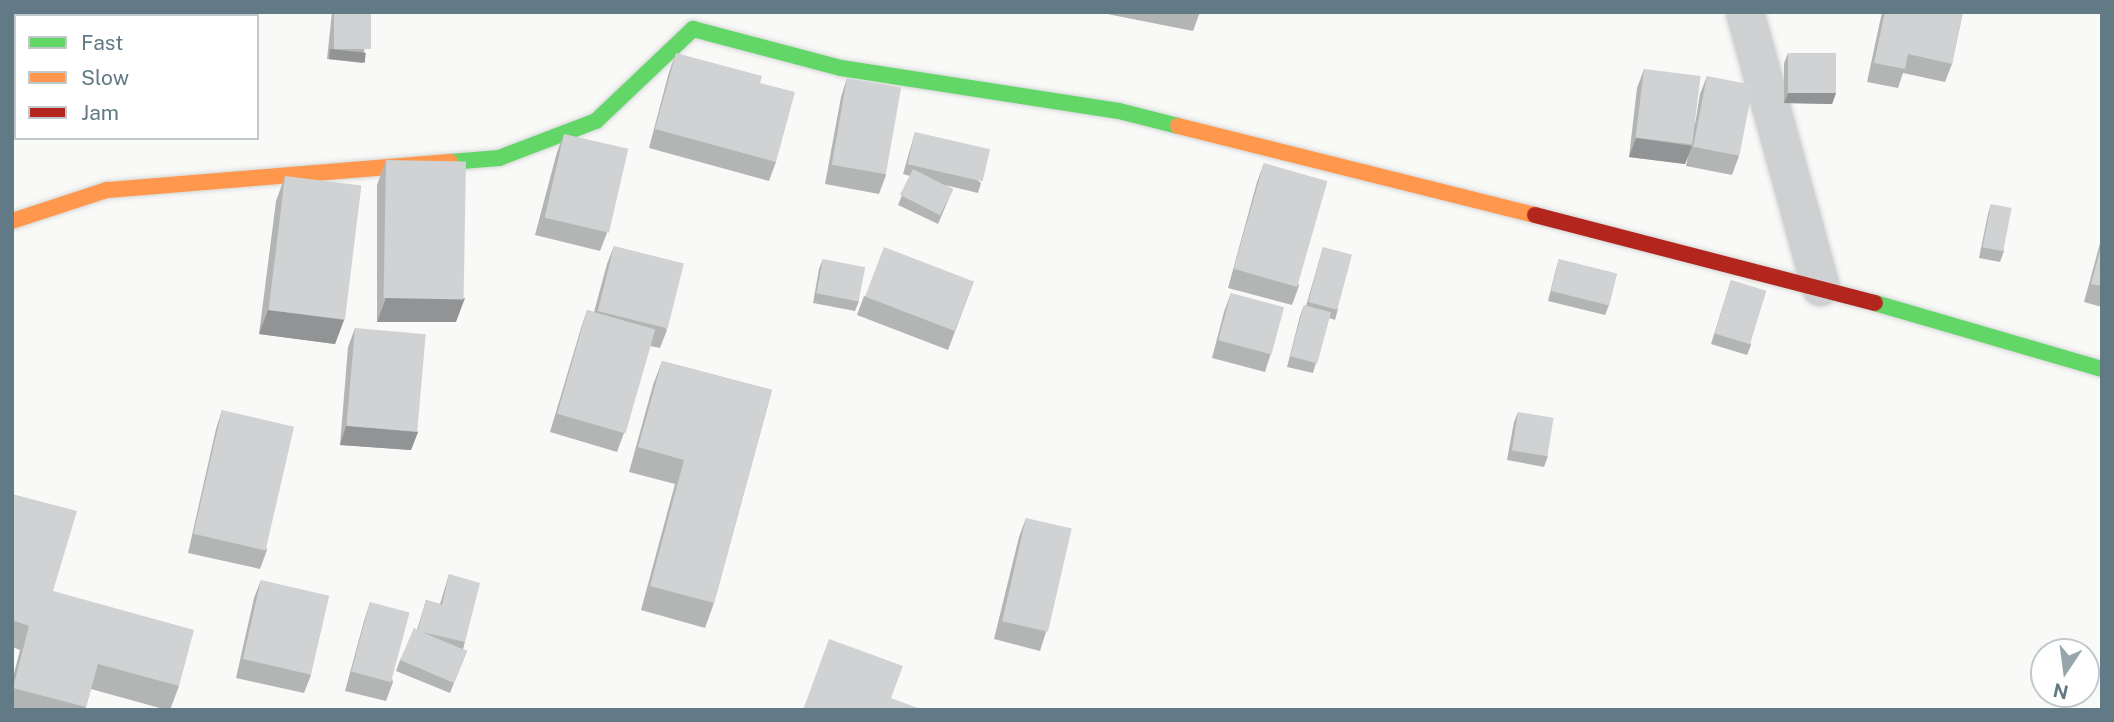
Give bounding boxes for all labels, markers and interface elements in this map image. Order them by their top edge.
legend [14,14,259,140]
text: Fast [81,30,123,55]
text: Slow [81,65,129,90]
text: Jam [81,100,119,125]
north arrow [2030,638,2100,708]
text: N [2051,679,2070,704]

